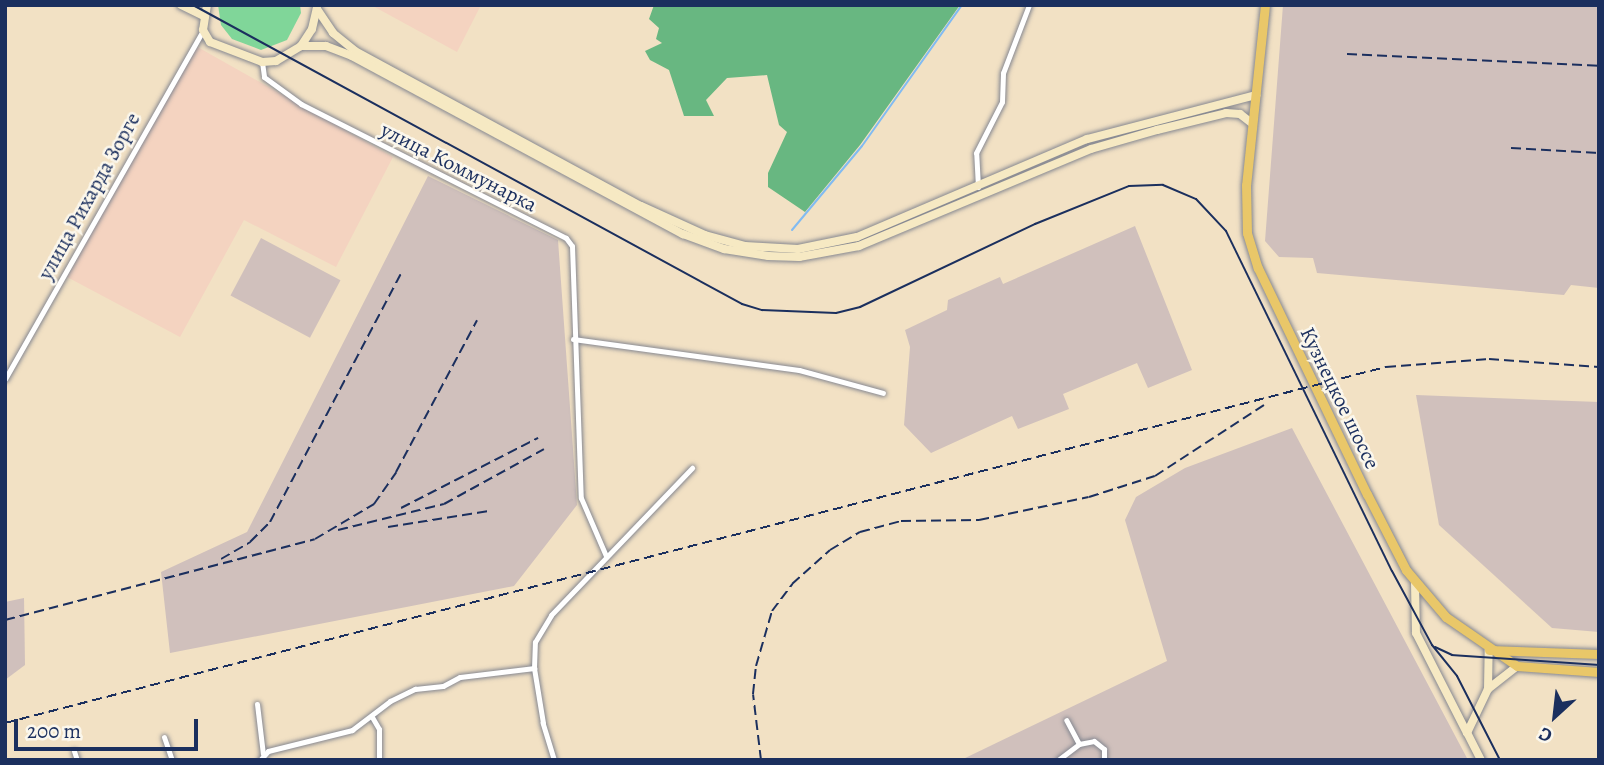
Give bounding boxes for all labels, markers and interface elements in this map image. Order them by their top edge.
street label: улица Рихарда Зорге [33,108,145,284]
street label: улица Коммунарка [377,117,541,217]
street label: Кузнецкое шоссе [1295,323,1385,473]
north arrow [1520,681,1590,751]
scale bar [18,706,201,750]
text: 200 m [27,717,81,745]
text: С [1534,720,1557,749]

